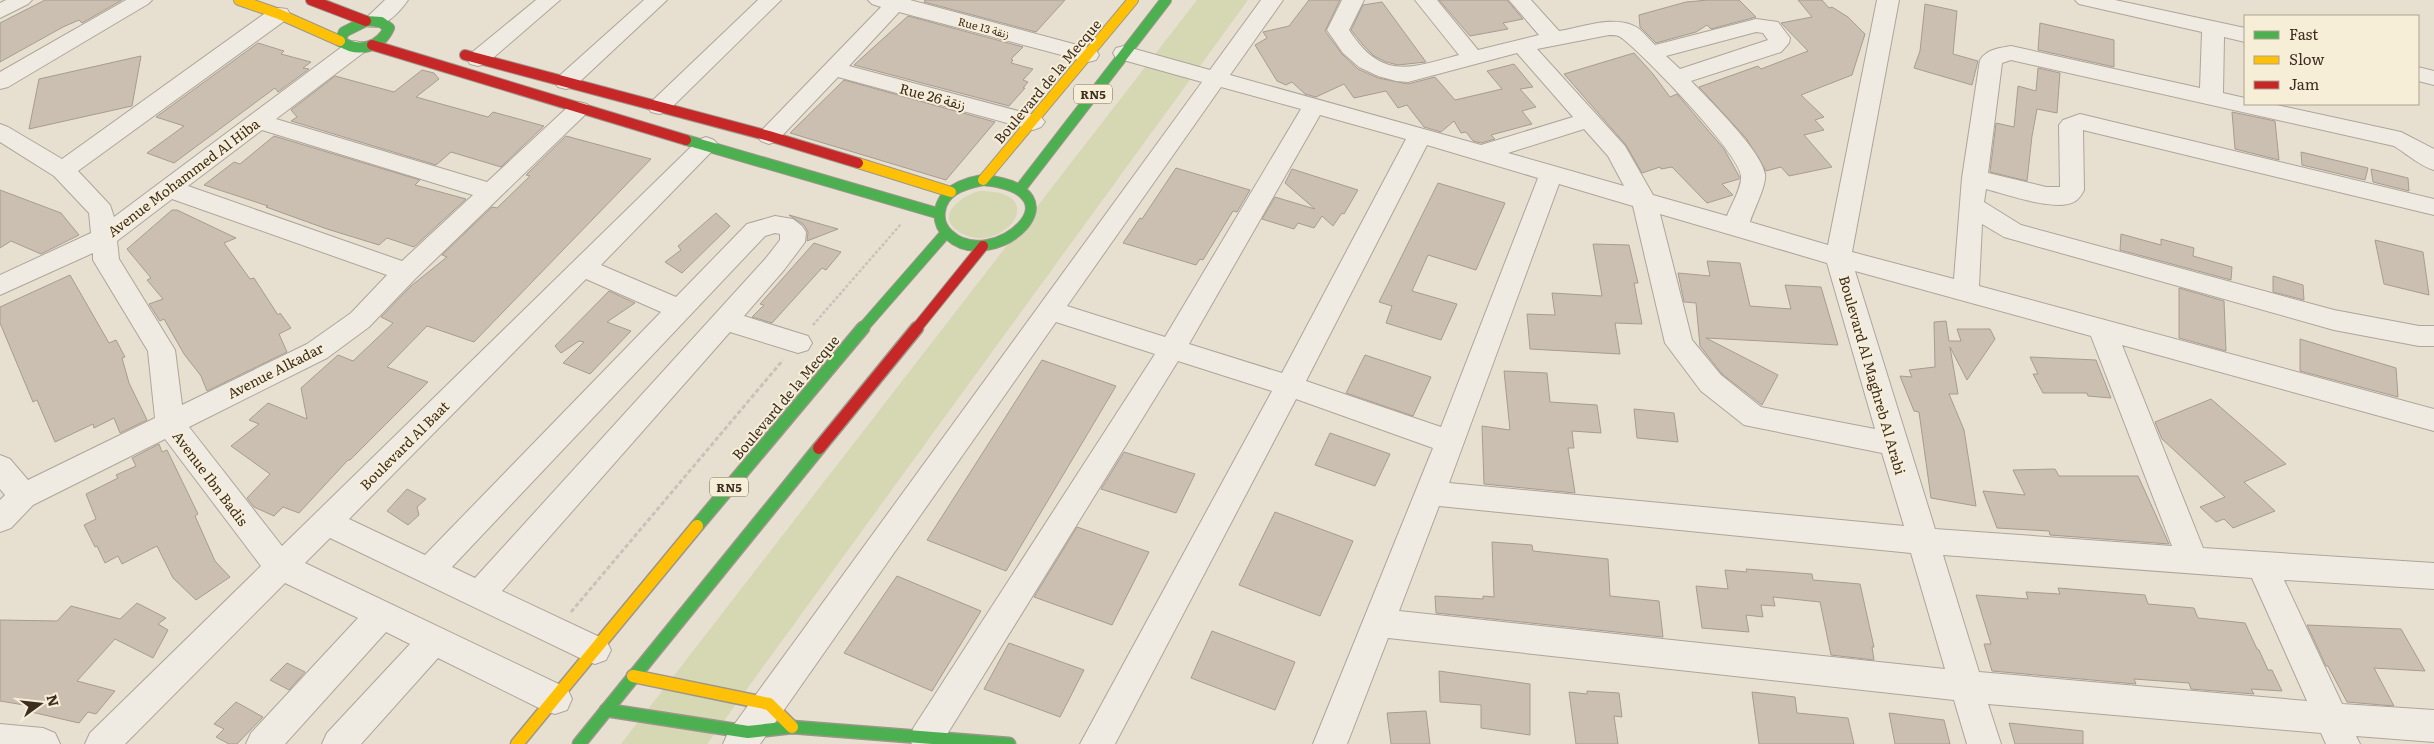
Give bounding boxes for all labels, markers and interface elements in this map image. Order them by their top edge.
street label: Rue 13 زنقة [957,12,1011,42]
street label: Boulevard de la Mecque [989,14,1105,148]
legend [2244,15,2419,105]
text: Fast [2289,22,2318,45]
text: Slow [2289,47,2324,70]
text: Jam [2289,72,2320,95]
street label: Rue 26 زنقة [898,78,968,114]
road number: RN5 [1074,85,1112,104]
street label: Avenue Mohammed Al Hiba [103,113,264,241]
street label: Boulevard Al Maghreb Al Arabi [1835,273,1911,477]
street label: Boulevard de la Mecque [727,330,843,464]
street label: Avenue Alkadar [223,337,327,403]
street label: Boulevard Al Baat [355,396,453,494]
street label: Avenue Ibn Badis [169,426,253,530]
road number: RN5 [710,478,748,497]
north arrow [15,679,65,729]
text: N [42,692,65,709]

